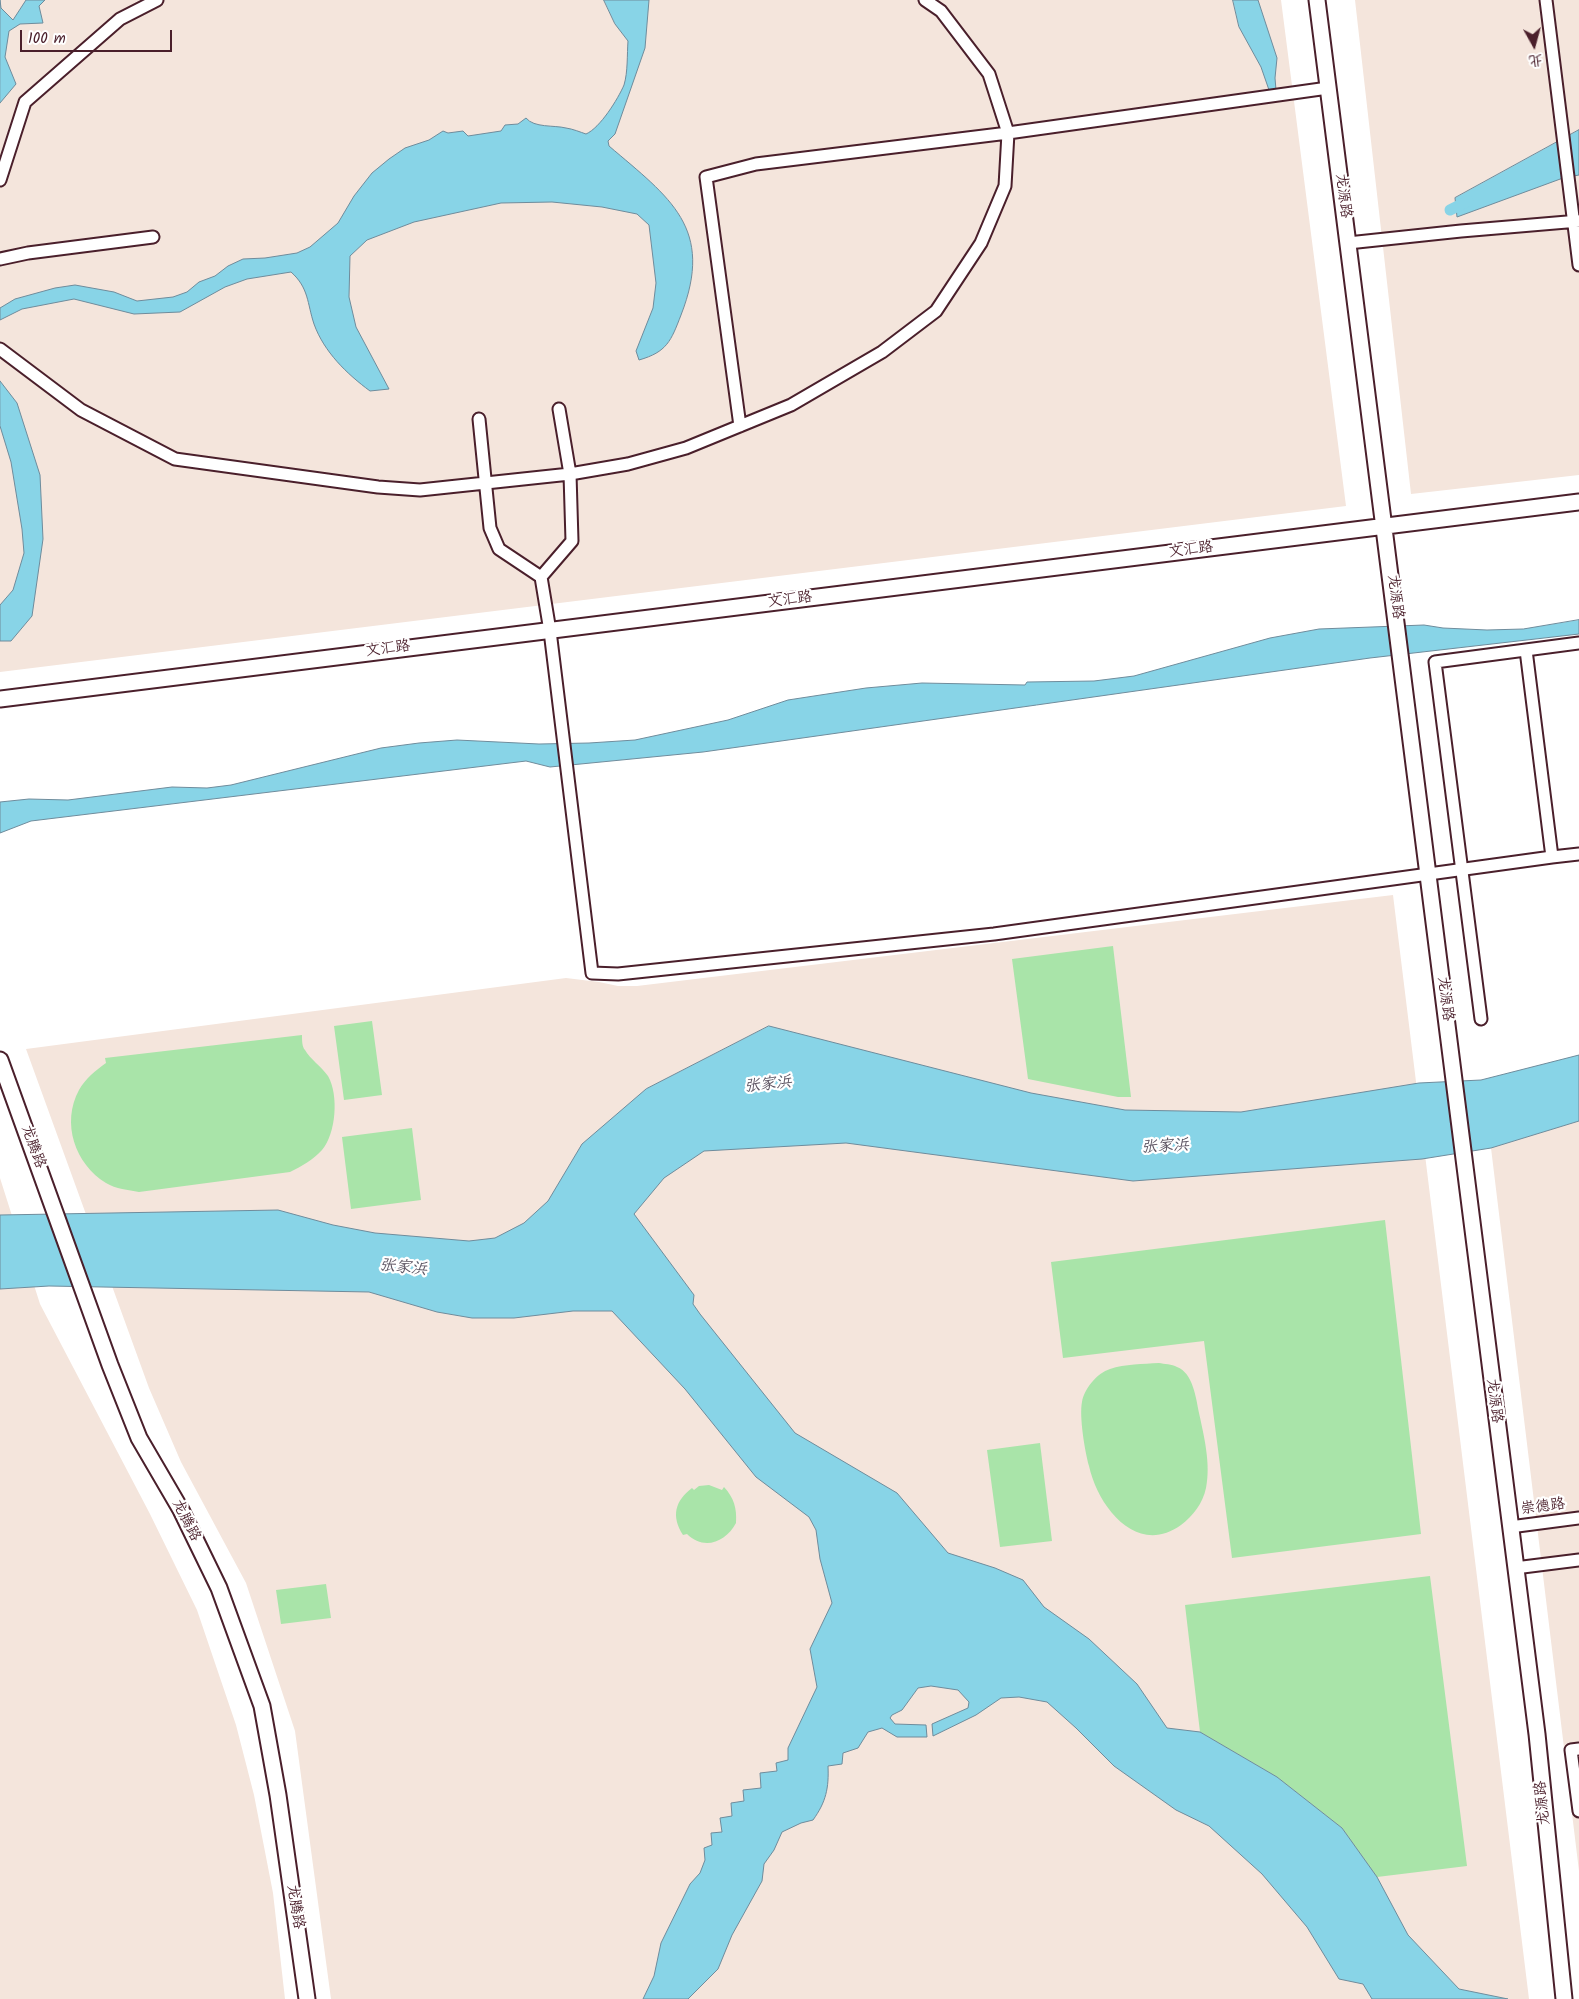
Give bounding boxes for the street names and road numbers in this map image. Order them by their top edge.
street label: 龙源路 [1330,173,1354,219]
street label: 文汇路 [1168,539,1214,563]
street label: 龙源路 [1382,574,1406,620]
street label: 文汇路 [767,589,813,613]
street label: 文汇路 [365,638,411,662]
street label: 龙源路 [1432,976,1456,1022]
street label: 龙腾路 [16,1123,48,1171]
street label: 龙源路 [1481,1378,1505,1424]
street label: 崇德路 [1520,1496,1566,1520]
street label: 龙腾路 [167,1497,203,1545]
street label: 龙源路 [1533,1780,1555,1826]
street label: 龙腾路 [282,1883,306,1931]

